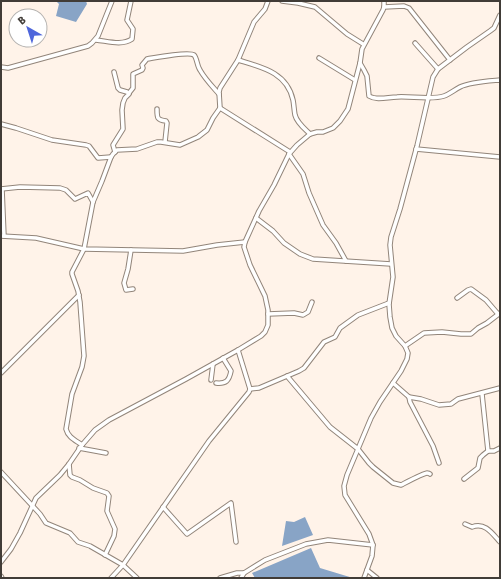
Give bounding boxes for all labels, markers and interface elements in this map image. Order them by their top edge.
north arrow [8,8,48,48]
text: B [16,14,29,28]

